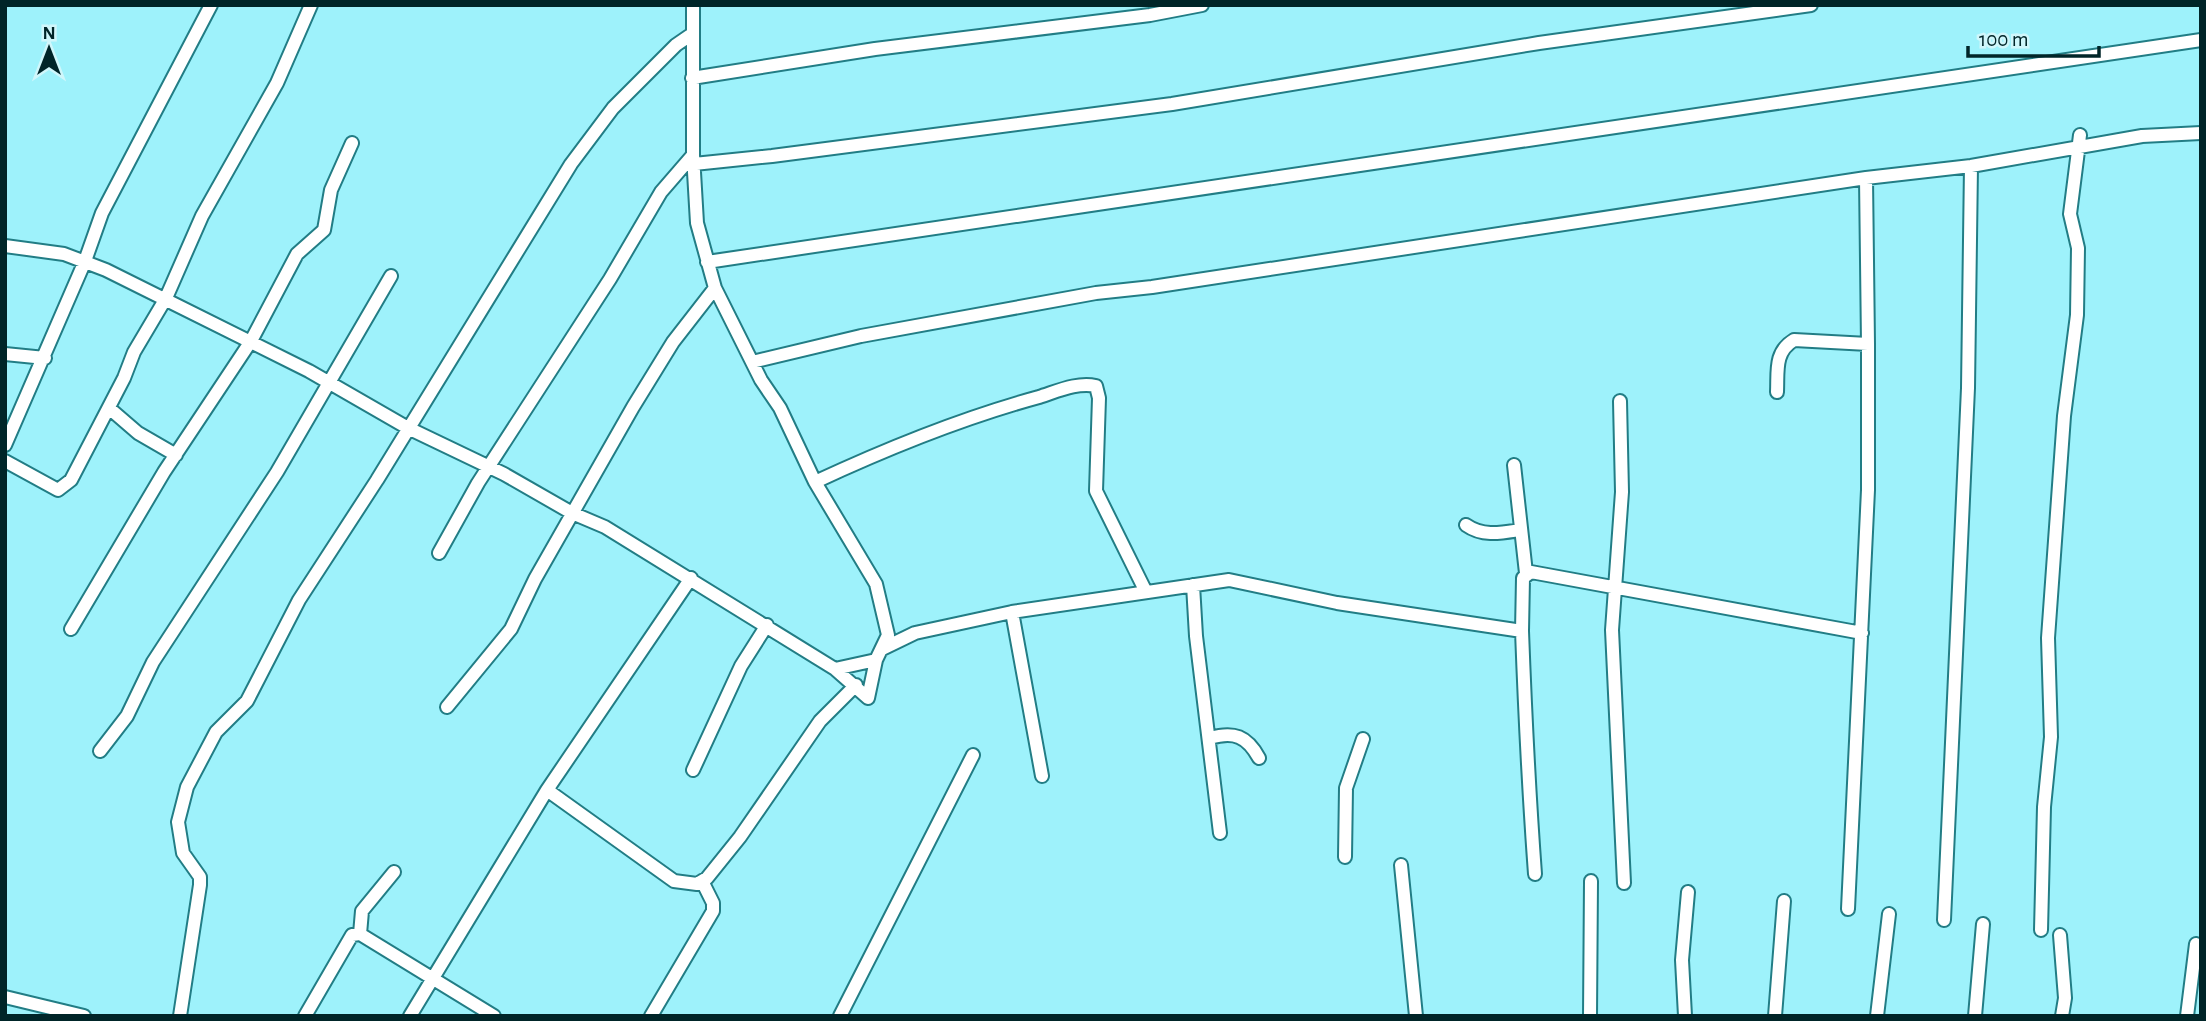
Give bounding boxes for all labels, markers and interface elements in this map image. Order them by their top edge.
north arrow [14,14,84,84]
scale bar [1968,14,2099,58]
text: N [42,24,56,43]
text: 100 m [1979,29,2029,50]

